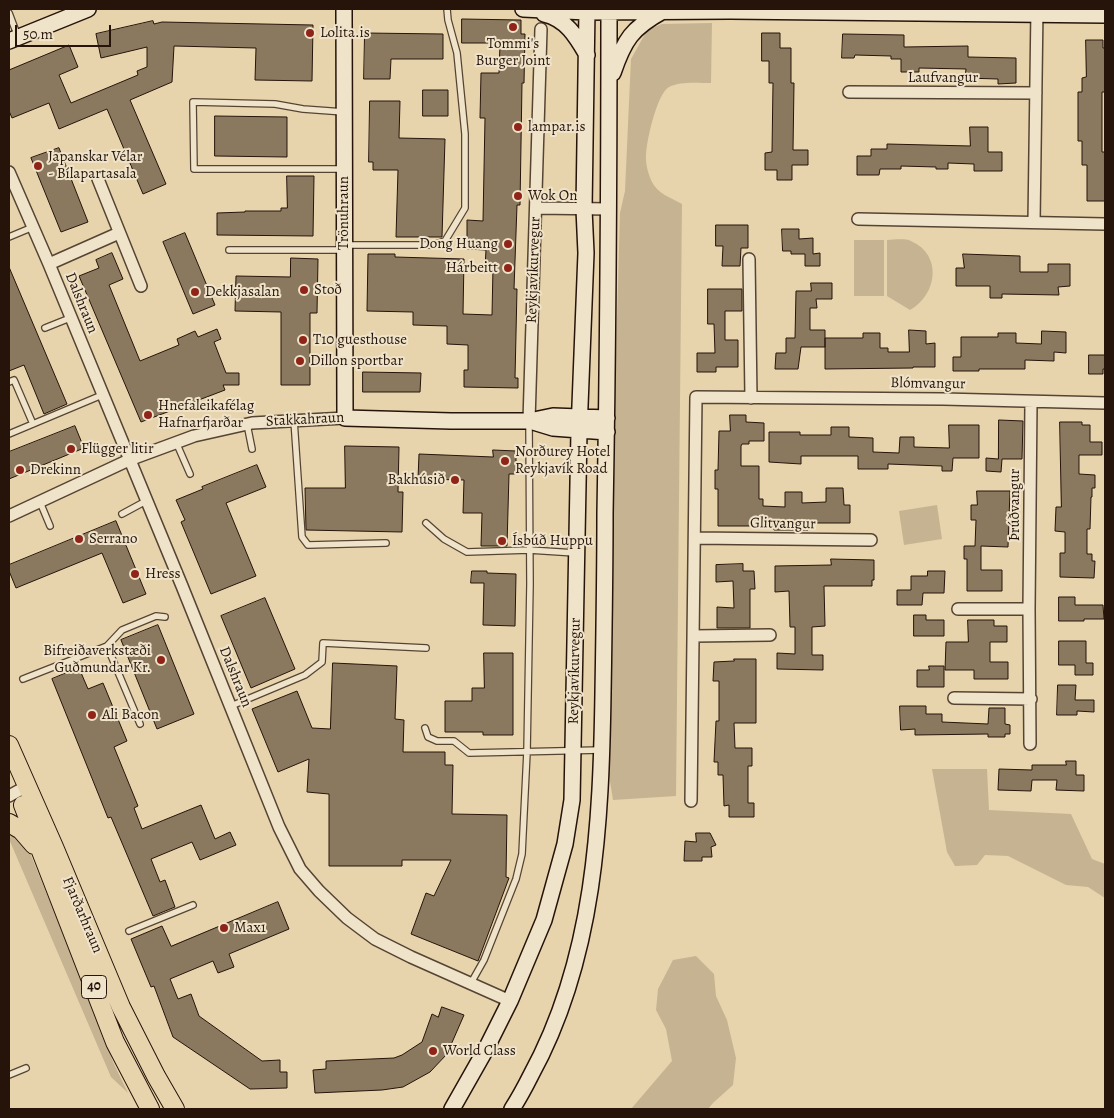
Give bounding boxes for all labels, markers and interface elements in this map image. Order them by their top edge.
scale bar [18,15,114,47]
marker: Tommi's Burger Joint [507,21,519,33]
text: 50 m [23,24,53,44]
place label: Lolita.is [320,24,370,42]
marker: Lolita.is [304,27,316,39]
place label: Tommi's Burger Joint [476,35,550,70]
street label: Laufvangur [908,69,978,87]
place label: lampar.is [528,118,585,136]
marker: lampar.is [512,121,524,133]
place label: Japanskar Vélar - Bílapartasala [48,148,143,183]
marker: Japanskar Vélar - Bílapartasala [32,160,44,172]
street label: Trönuhraun [335,176,353,250]
place label: Wok On [528,187,577,205]
marker: Wok On [512,190,524,202]
street label: Reykjavíkurvegur [523,216,545,324]
place label: Dong Huang [419,235,498,253]
marker: Dong Huang [502,238,514,250]
place label: Hárbeitt [446,259,498,277]
marker: Hárbeitt [502,262,514,274]
street label: Dalshraun [61,270,101,336]
place label: Stoð [314,281,342,299]
place label: Dekkjasalan [205,283,280,301]
marker: Stoð [298,284,310,296]
marker: Dekkjasalan [189,286,201,298]
place label: T10 guesthouse [313,331,407,349]
marker: T10 guesthouse [297,334,309,346]
place label: Dillon sportbar [310,352,403,370]
marker: Dillon sportbar [294,355,306,367]
street label: Blómvangur [890,374,966,394]
place label: Hnefaleikafélag Hafnarfjarðar [158,397,254,432]
marker: Hnefaleikafélag Hafnarfjarðar [142,409,154,421]
street label: Stakkahraun [265,409,345,431]
place label: Flügger litir [81,440,154,458]
marker: Flügger litir [65,443,77,455]
place label: Norðurey Hotel Reykjavík Road [515,443,610,478]
marker: Norðurey Hotel Reykjavík Road [499,455,511,467]
place label: Drekinn [30,461,81,479]
marker: Drekinn [14,464,26,476]
street label: Þrúðvangur [1006,469,1024,541]
place label: Bakhúsið [388,471,445,489]
marker: Bakhúsið [449,474,461,486]
street label: Glitvangur [750,514,816,534]
place label: Serrano [89,530,137,548]
place label: Ísbúð Huppu [512,532,593,550]
marker: Serrano [73,533,85,545]
marker: Ísbúð Huppu [496,535,508,547]
place label: Hress [145,565,181,583]
marker: Hress [129,568,141,580]
street label: Reykjavíkurvegur [565,617,585,725]
place label: Bifreiðaverkstæði Guðmundar Kr. [43,642,151,677]
street label: Dalshraun [215,644,255,710]
marker: Bifreiðaverkstæði Guðmundar Kr. [155,654,167,666]
place label: Ali Bacon [102,706,159,724]
marker: Ali Bacon [86,709,98,721]
street label: Fjarðarhraun [58,874,106,956]
place label: Max1 [234,919,266,937]
marker: Max1 [218,922,230,934]
road number: 40 [82,976,106,999]
place label: World Class [443,1042,516,1060]
marker: World Class [427,1045,439,1057]

